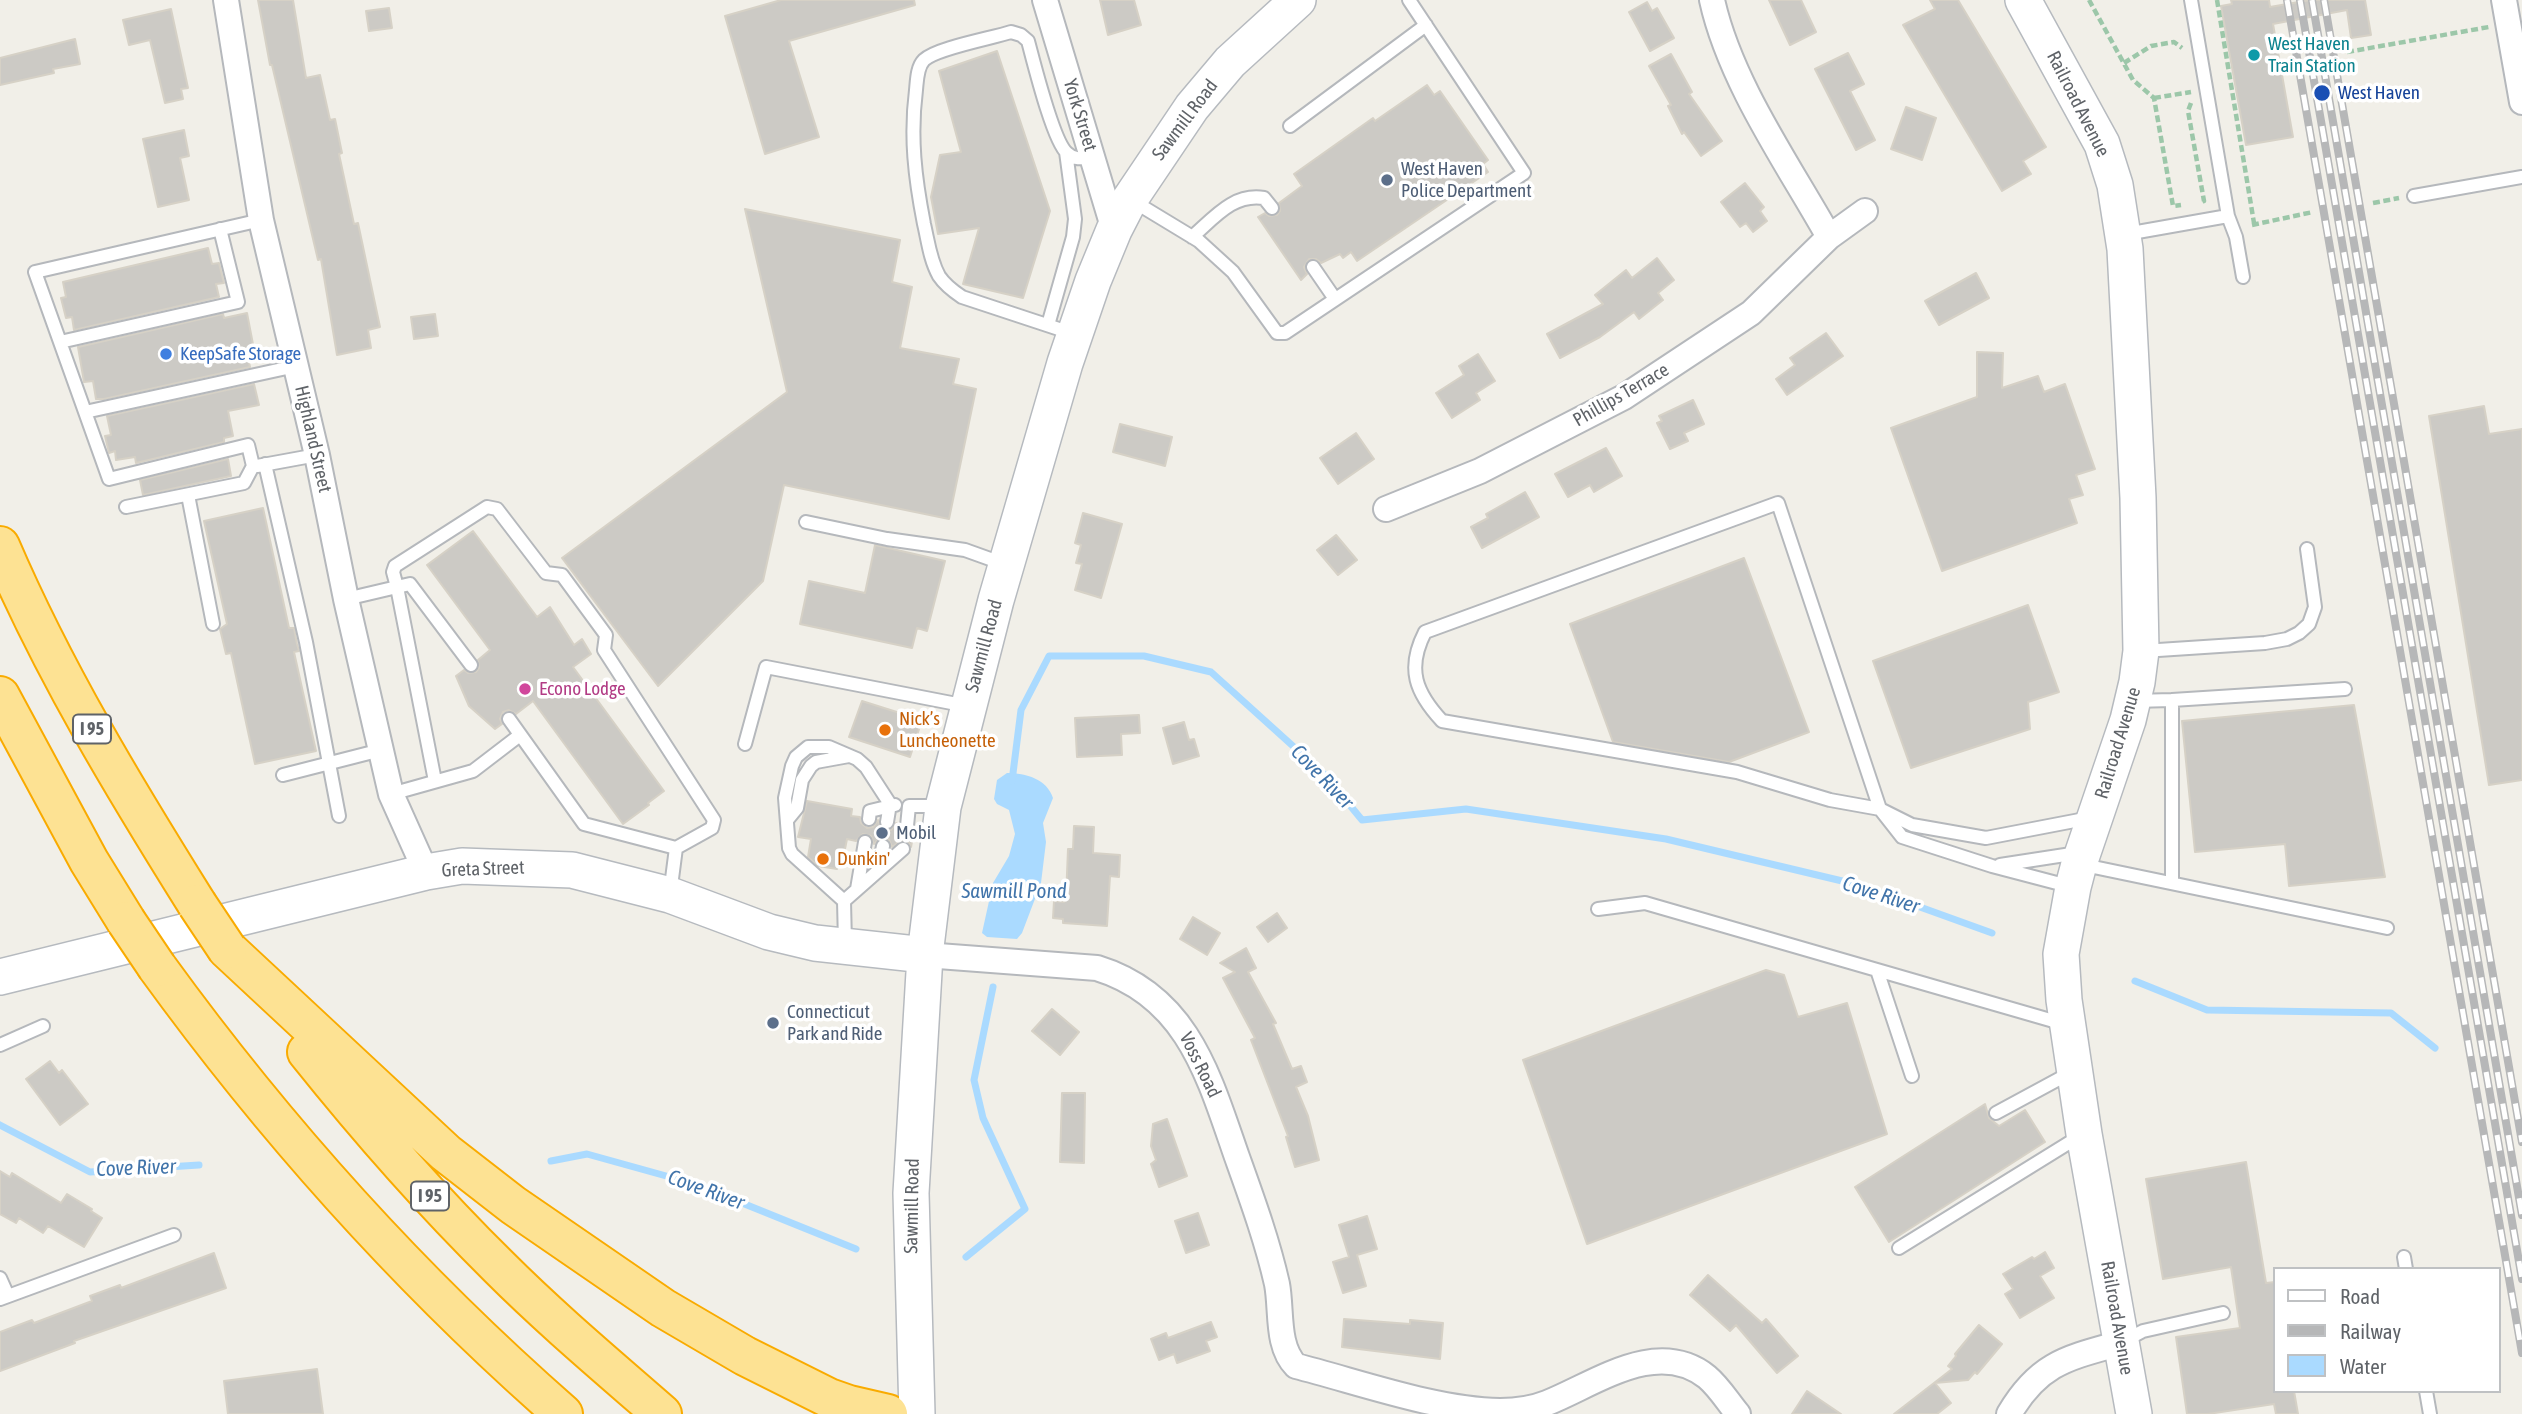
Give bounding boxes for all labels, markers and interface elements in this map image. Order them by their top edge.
place label: West Haven Train Station [2268,33,2356,77]
street label: Railroad Avenue [2042,47,2114,161]
marker: West Haven Train Station [2246,47,2262,63]
street label: Sawmill Road [1147,75,1223,165]
street label: York Street [1058,76,1102,154]
place label: West Haven [2338,82,2420,104]
marker: West Haven [2312,83,2332,103]
place label: West Haven Police Department [1401,158,1532,202]
marker: West Haven Police Department [1379,172,1395,188]
place label: KeepSafe Storage [180,343,301,365]
marker: KeepSafe Storage [158,346,174,362]
street label: Phillips Terrace [1569,358,1673,432]
street label: Highland Street [290,383,336,495]
street label: Sawmill Road [961,597,1007,695]
place label: Econo Lodge [539,678,626,700]
marker: Econo Lodge [517,681,533,697]
street label: Railroad Avenue [2090,685,2146,801]
place label: Nick’s Luncheonette [899,708,996,752]
road number: I 95 [73,714,111,744]
marker: Nick’s Luncheonette [877,722,893,738]
water label: Cove River [1285,740,1359,814]
place label: Mobil [896,822,936,844]
marker: Mobil [874,825,890,841]
place label: Dunkin' [837,848,890,870]
marker: Dunkin' [815,851,831,867]
street label: Greta Street [441,856,525,882]
water label: Cove River [1839,871,1923,919]
water label: Sawmill Pond [961,878,1067,904]
place label: Connecticut Park and Ride [787,1001,882,1045]
marker: Connecticut Park and Ride [765,1015,781,1031]
street label: Voss Road [1174,1029,1226,1101]
water label: Cove River [96,1154,176,1182]
street label: Sawmill Road [900,1158,924,1254]
water label: Cove River [664,1165,748,1215]
road number: I 95 [411,1182,449,1210]
street label: Railroad Avenue [2096,1259,2138,1377]
legend [2274,1267,2501,1393]
text: Road [2340,1284,2380,1308]
text: Railway [2340,1319,2401,1343]
text: Water [2340,1354,2386,1378]

